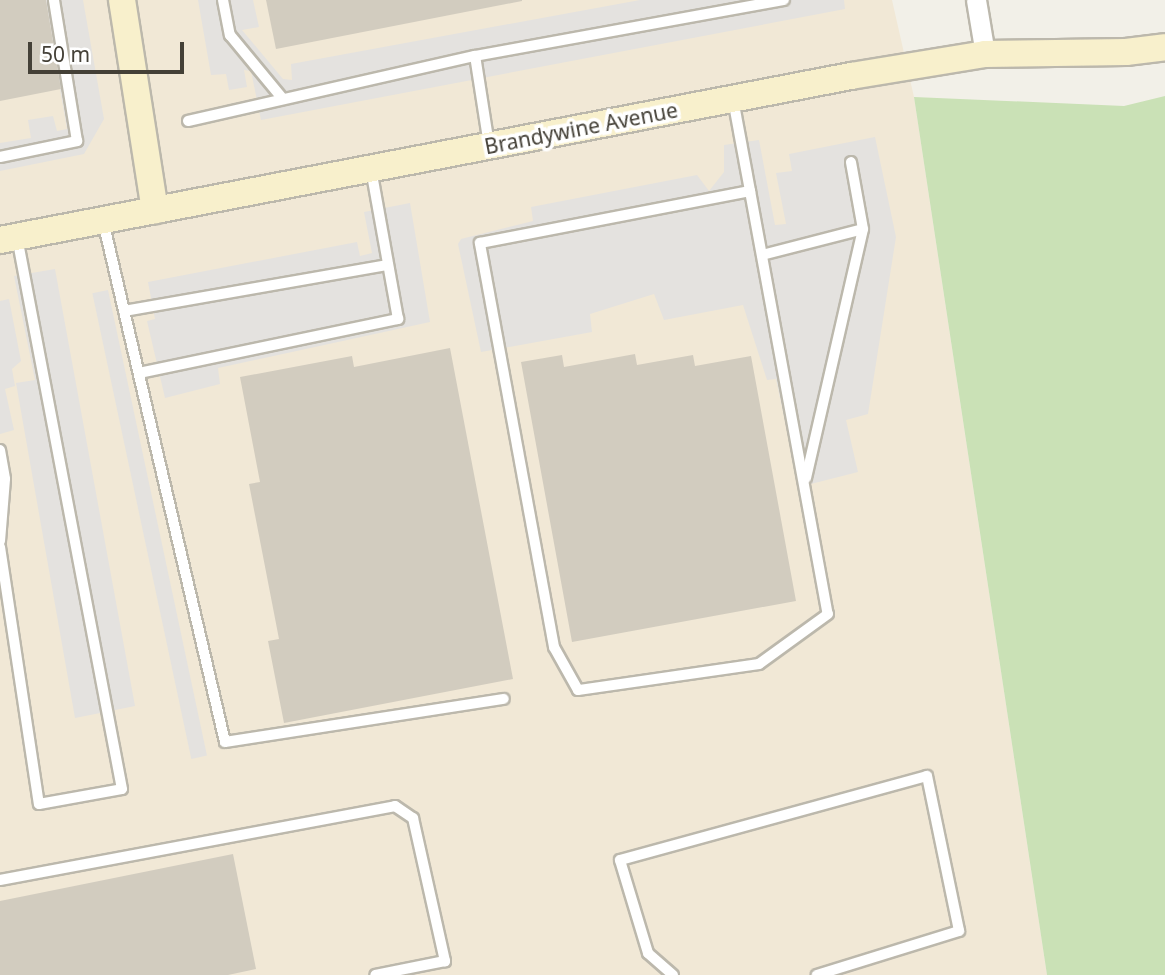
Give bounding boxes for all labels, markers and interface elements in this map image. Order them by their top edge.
scale bar [32,28,187,72]
text: 50 m [41,40,90,68]
street label: Brandywine Avenue [482,97,680,159]

